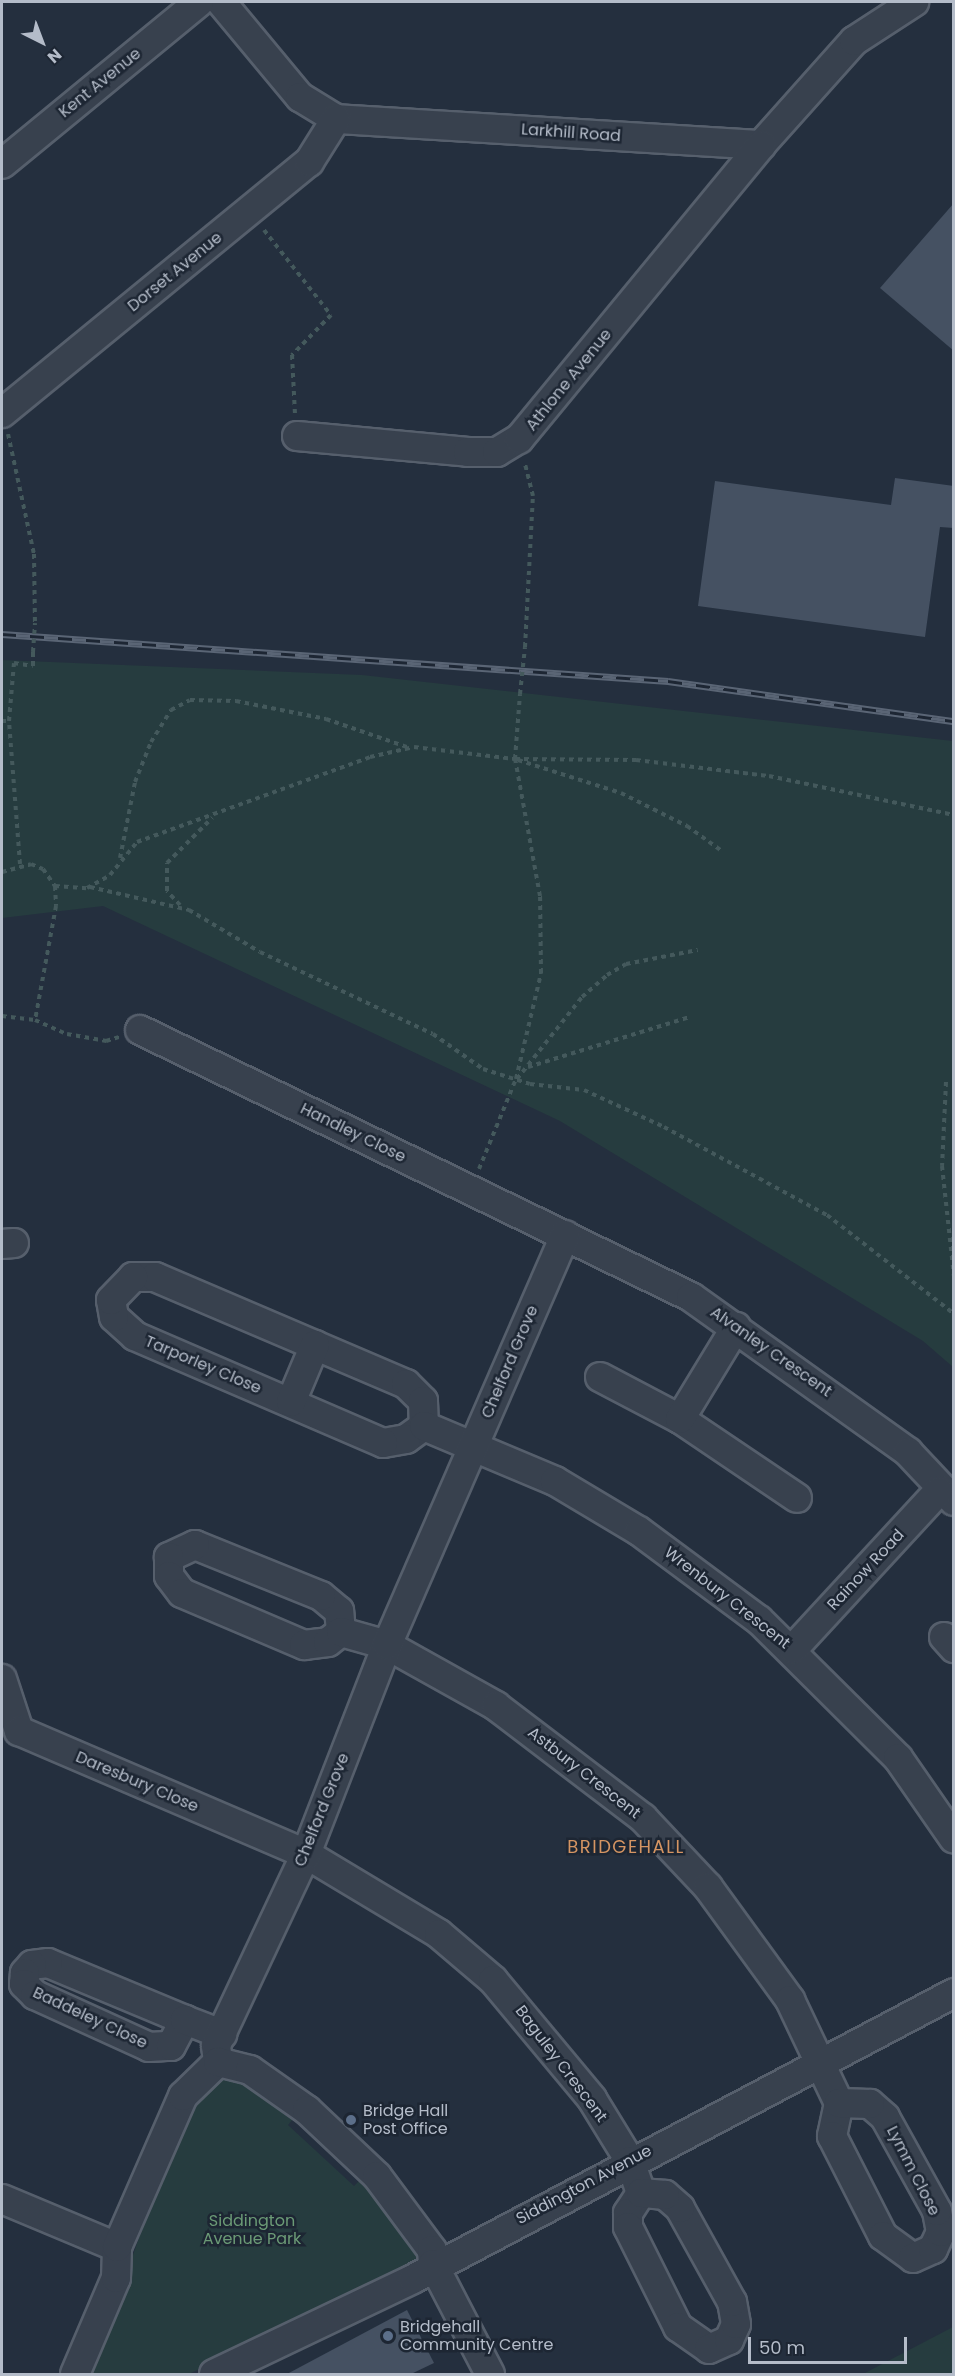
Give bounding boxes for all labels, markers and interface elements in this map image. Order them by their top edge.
north arrow [12,12,72,72]
text: N [42,43,67,68]
street label: Kent Avenue [55,44,145,122]
street label: Larkhill Road [521,120,621,146]
street label: Dorset Avenue [124,228,226,316]
street label: Athlone Avenue [522,325,616,435]
street label: Handley Close [297,1099,409,1167]
street label: Chelford Grove [478,1303,542,1421]
street label: Alvanley Crescent [706,1303,836,1401]
street label: Tarporley Close [142,1332,264,1398]
street label: Rainow Road [824,1525,908,1615]
street label: Wrenbury Crescent [660,1543,794,1653]
street label: Astbury Crescent [524,1723,644,1823]
street label: Daresbury Close [73,1747,201,1817]
street label: Chelford Grove [291,1751,353,1869]
district label: BRIDGEHALL [567,1836,685,1858]
street label: Baddeley Close [30,1983,150,2053]
street label: Baguley Crescent [511,2002,611,2126]
place label: Bridge Hall Post Office [363,2101,448,2139]
marker: Bridge Hall Post Office [344,2113,358,2127]
street label: Lymm Close [882,2123,944,2219]
street label: Siddington Avenue [513,2141,655,2229]
park label: Siddington Avenue Park [203,2211,301,2249]
place label: Bridgehall Community Centre [400,2317,553,2355]
scale bar [751,2325,910,2363]
marker: Bridgehall Community Centre [381,2329,395,2343]
text: 50 m [759,2335,805,2360]

